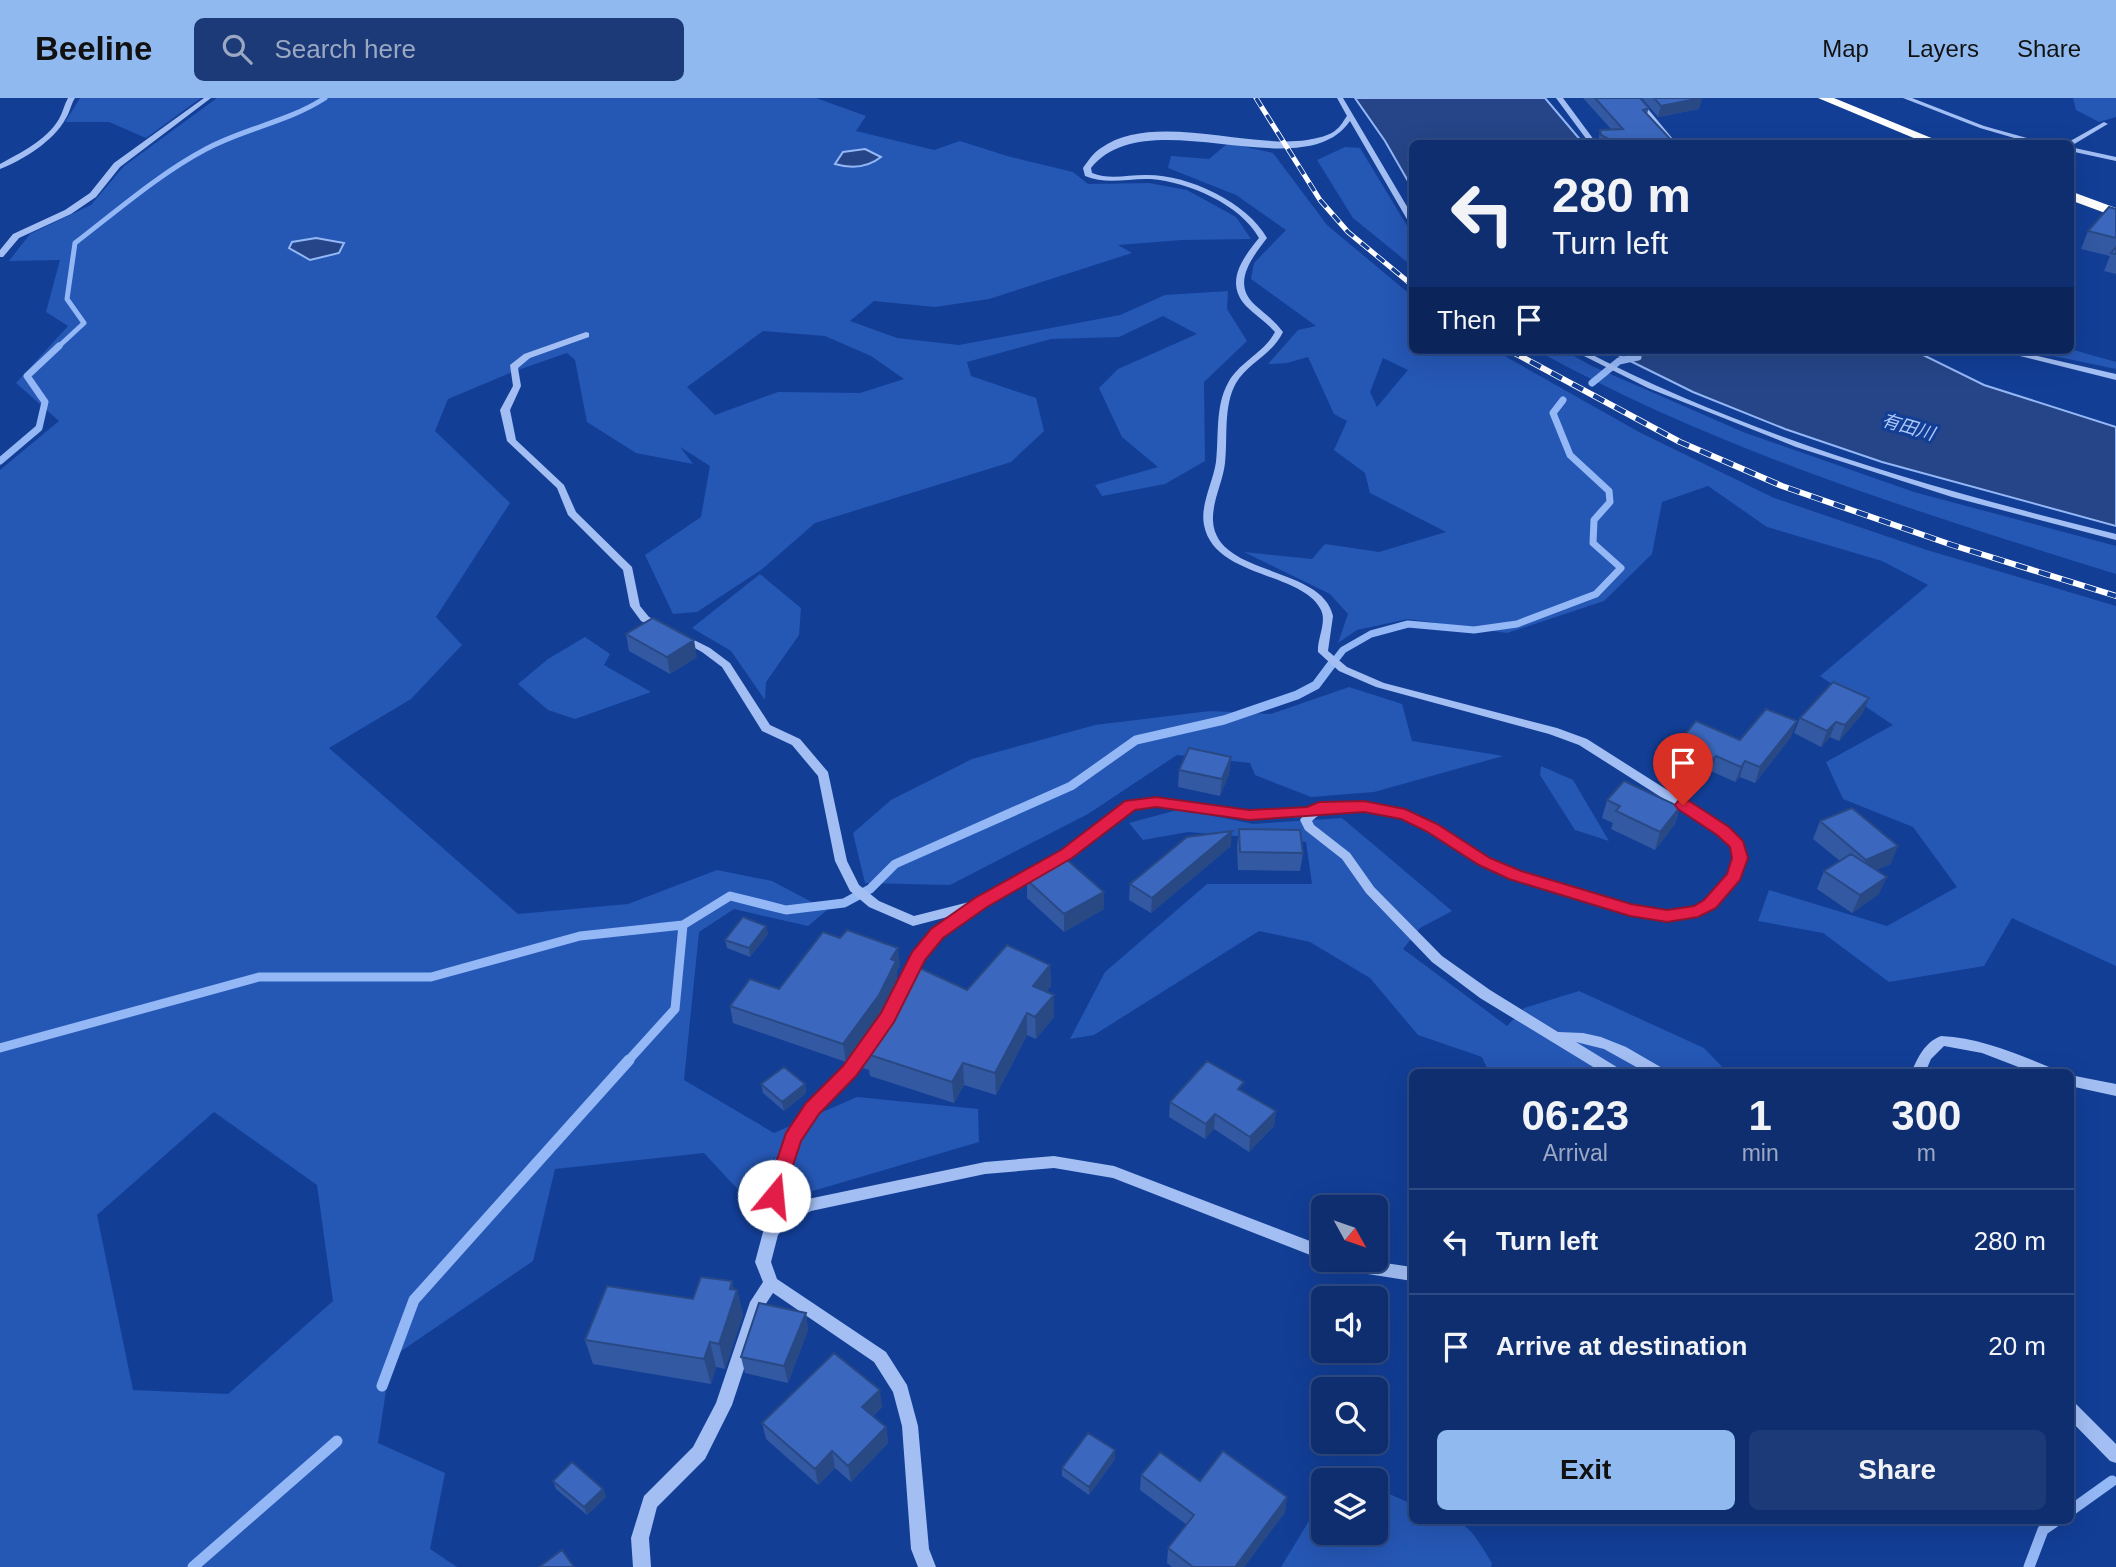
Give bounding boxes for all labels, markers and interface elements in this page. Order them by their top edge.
search box [194,18,684,81]
text: Beeline [35,30,152,67]
icon: search [218,30,256,68]
text: Search here [274,34,416,64]
text: Map [1822,35,1869,62]
text: Layers [1907,35,1979,62]
text: Share [2017,35,2081,62]
icon: left [1437,168,1528,259]
text: 280 m [1552,168,1691,222]
text: Turn left [1552,225,1668,261]
icon: arrive [1510,301,1548,339]
text: Then [1437,305,1496,335]
water label: 有田川 [1879,410,1939,445]
pin [1653,733,1713,805]
icon: arrive [1664,744,1702,782]
text: 06:23 [1522,1092,1629,1139]
text: 1 [1748,1092,1772,1139]
text: 300 [1891,1092,1961,1139]
text: Arrival [1543,1140,1608,1166]
text: min [1742,1140,1779,1166]
text: m [1917,1140,1936,1166]
position arrow [737,1159,811,1233]
north arrow [1311,1195,1388,1272]
map controls [1311,1195,1388,1545]
icon: left [1437,1223,1475,1261]
text: Turn left [1496,1226,1598,1256]
text: 280 m [1974,1226,2046,1256]
button: sound [1311,1286,1388,1363]
icon: arrive [1437,1328,1475,1366]
text: Arrive at destination [1496,1331,1747,1361]
text: 20 m [1988,1331,2046,1361]
button: search [1311,1377,1388,1454]
button: Exit [1437,1430,1735,1510]
button: Share [1749,1430,2046,1510]
button: layers [1311,1468,1388,1545]

